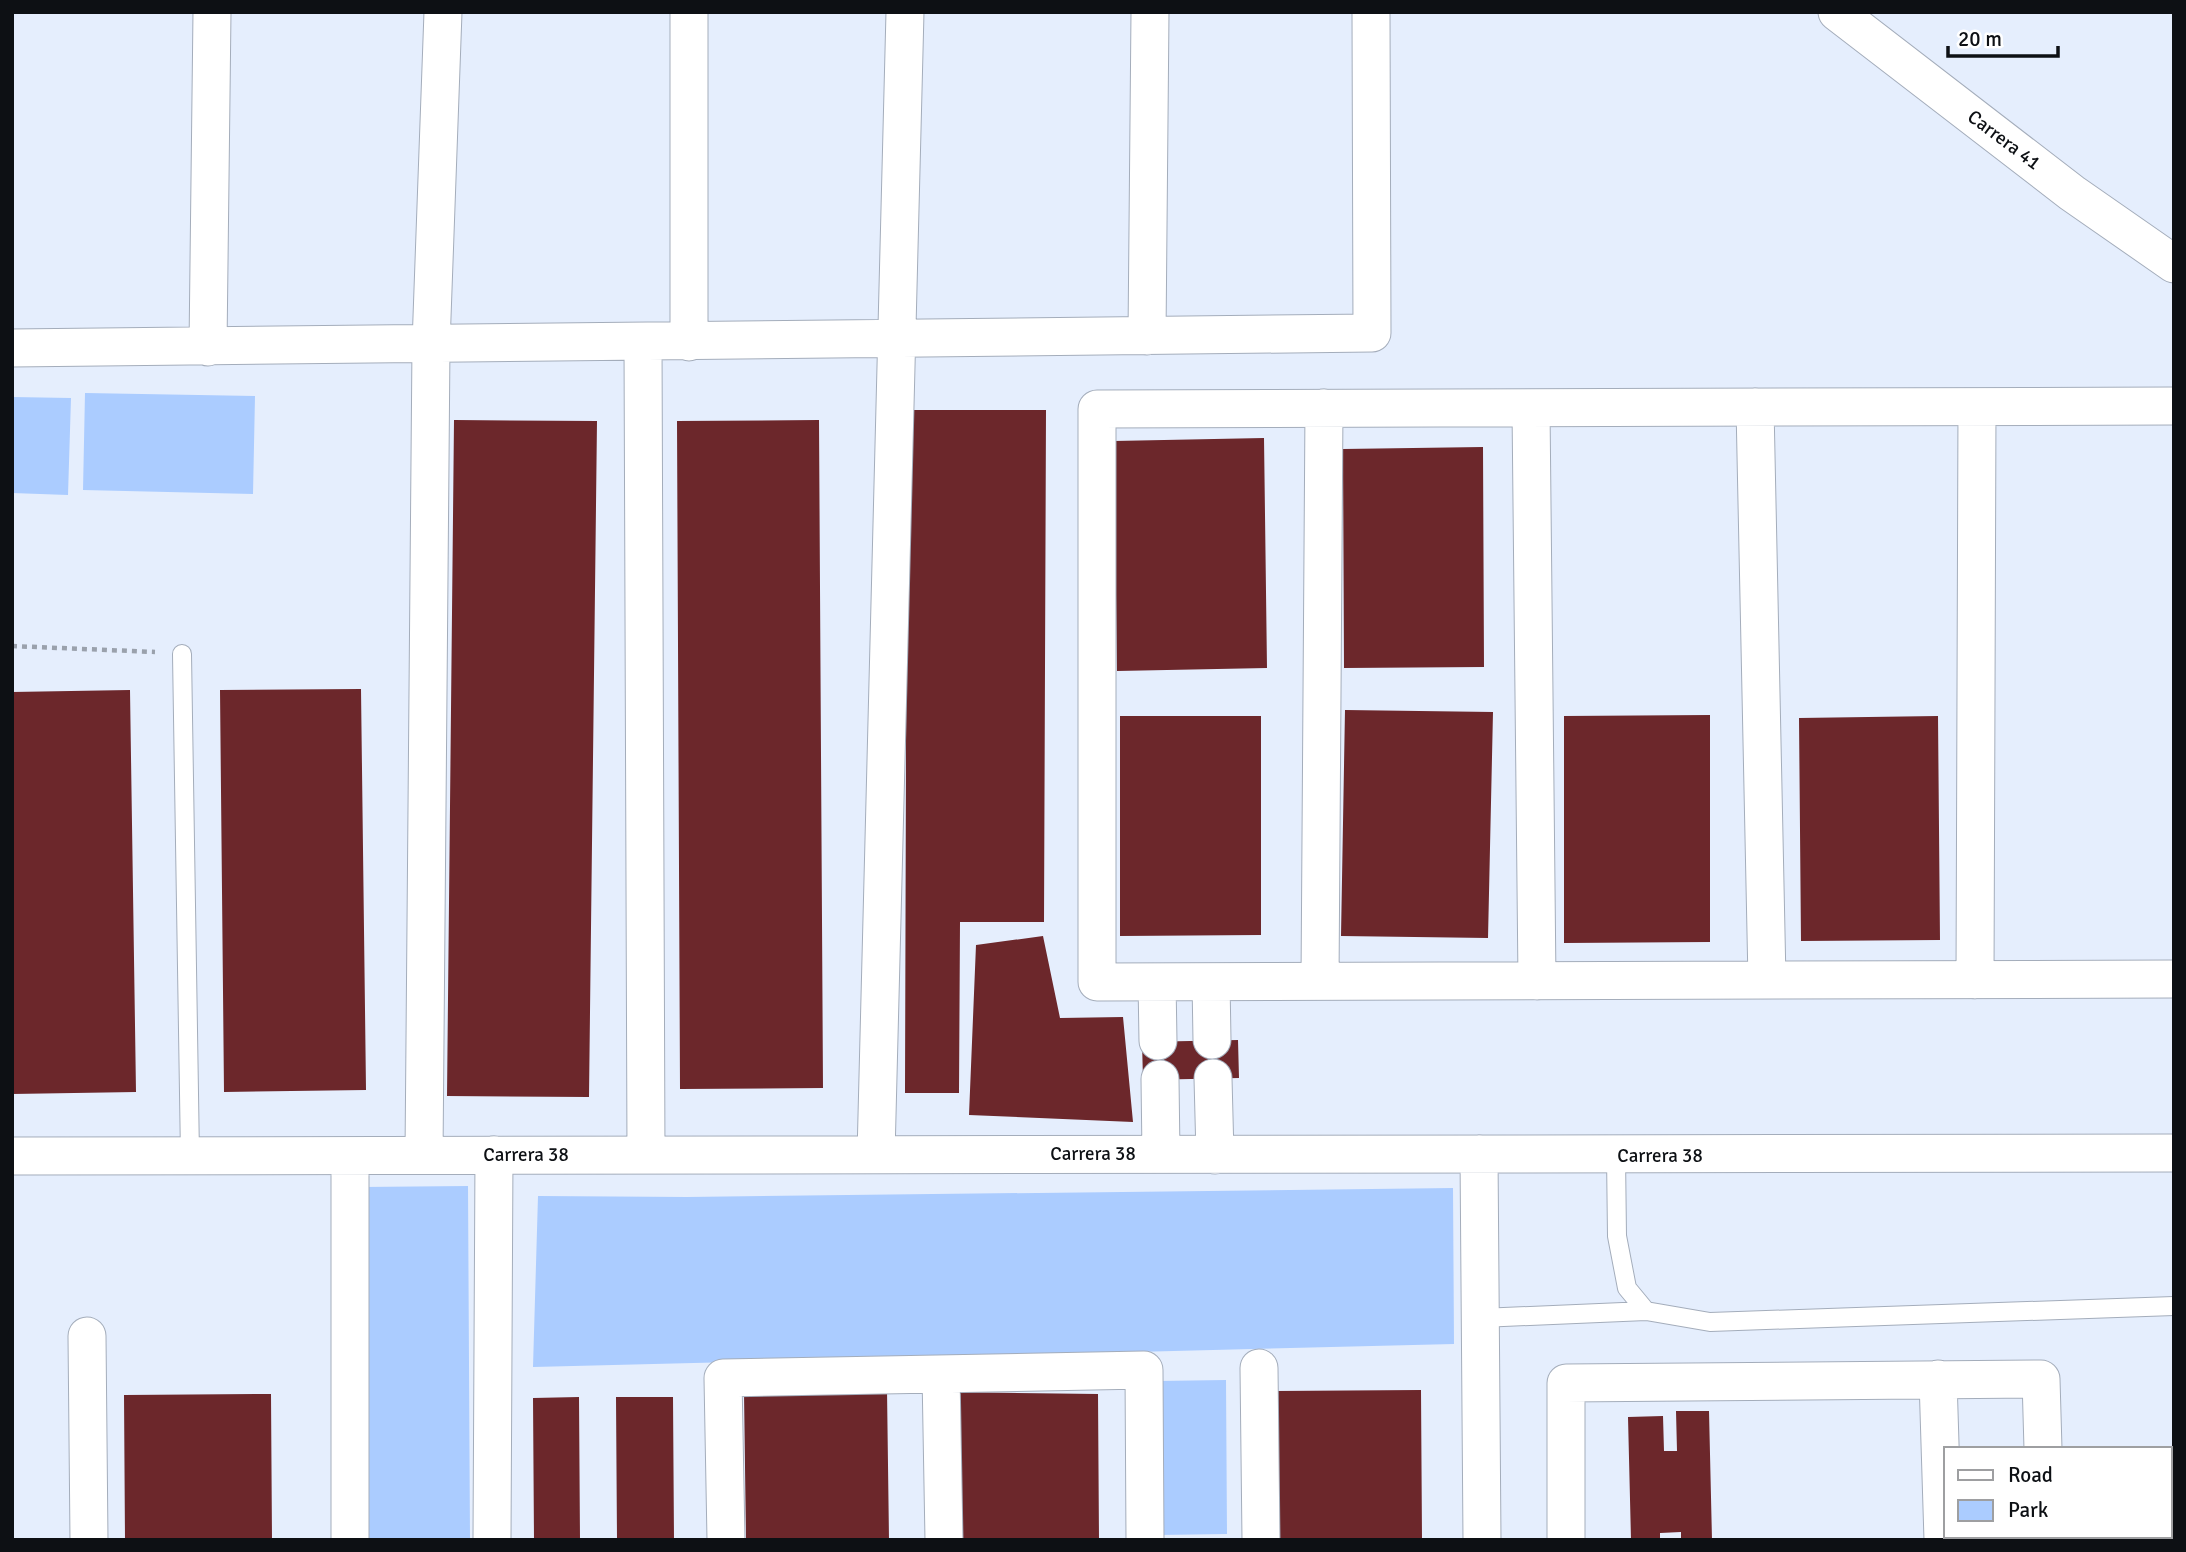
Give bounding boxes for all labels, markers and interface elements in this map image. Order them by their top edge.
scale bar [1948,14,2058,58]
text: 20 m [1958,26,2002,52]
street label: Carrera 41 [1963,105,2045,175]
street label: Carrera 38 [1050,1142,1136,1166]
street label: Carrera 38 [483,1143,569,1167]
street label: Carrera 38 [1617,1144,1703,1168]
legend [1944,1447,2172,1538]
text: Road [2008,1462,2053,1488]
text: Park [2008,1497,2049,1523]

